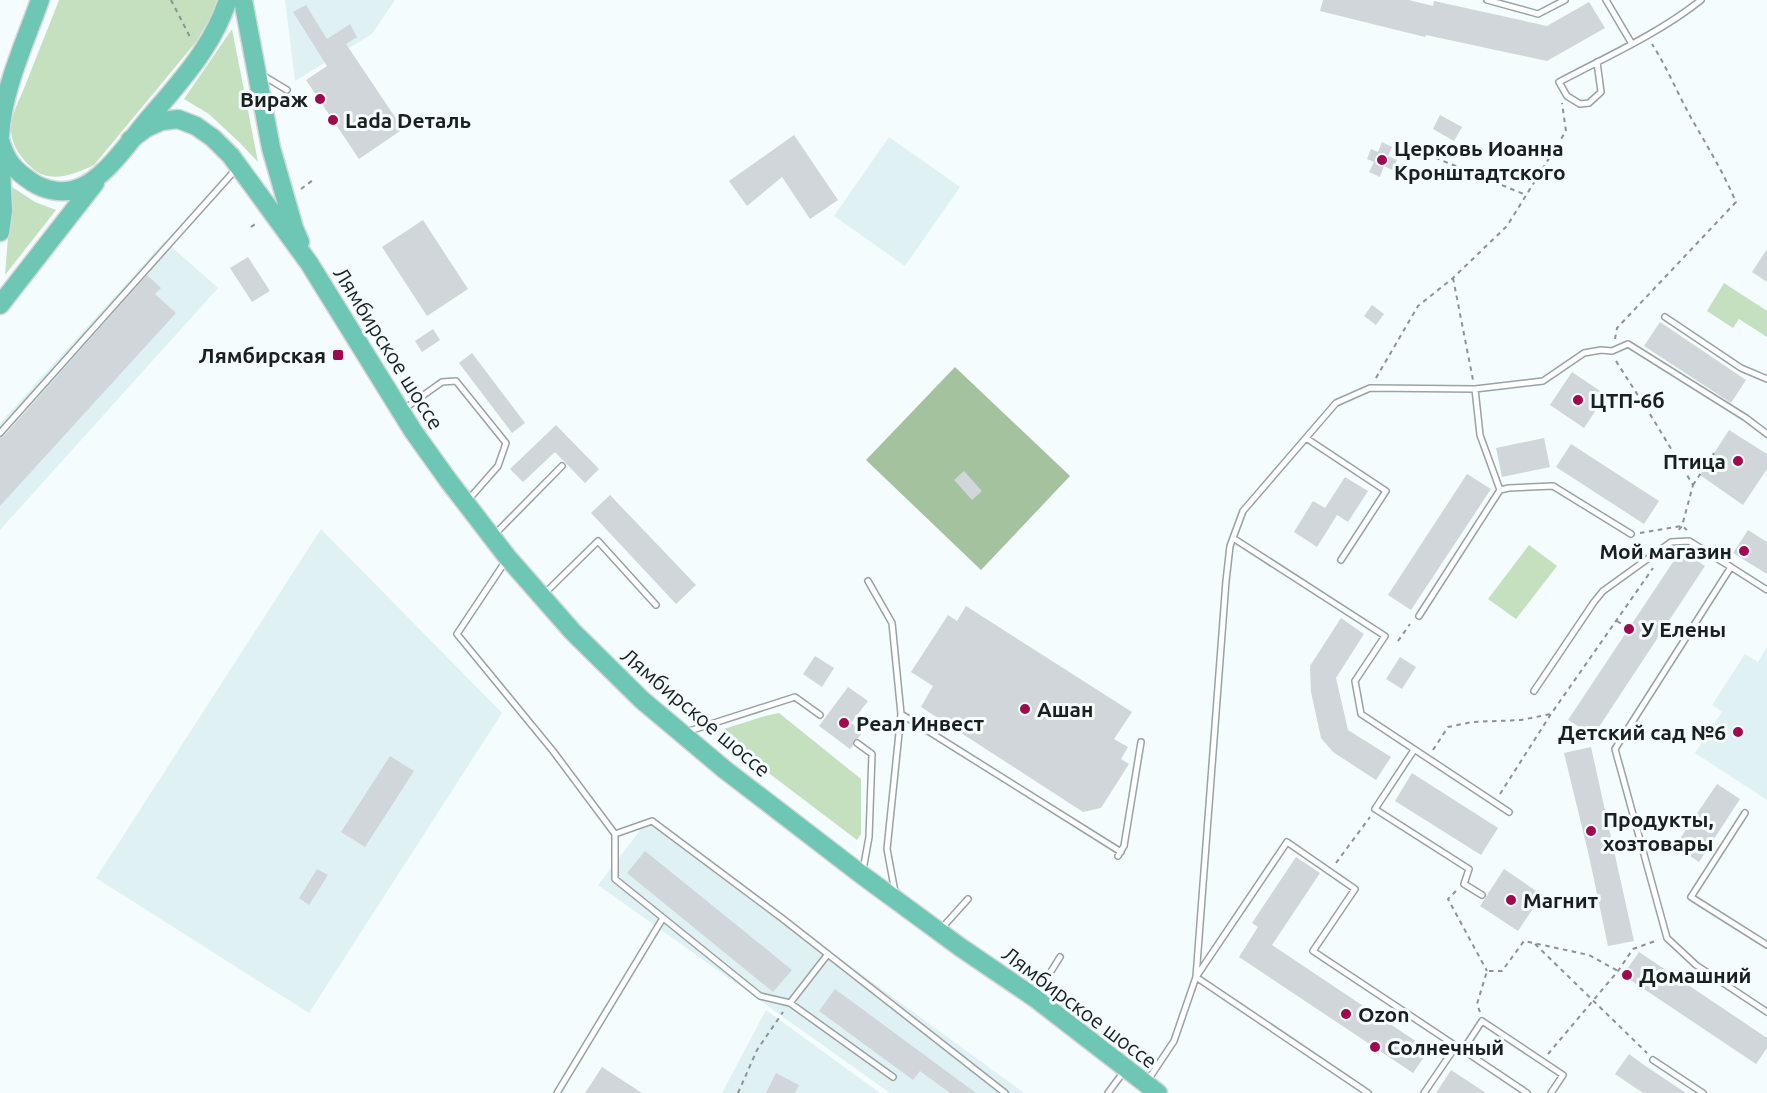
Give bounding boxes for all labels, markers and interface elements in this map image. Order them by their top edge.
place label: Вираж [240,87,309,111]
marker: Вираж [313,92,327,106]
place label: Lada Dеталь [345,108,471,132]
marker: Lada Dеталь [326,113,340,127]
place label: Церковь Иоанна Кронштадтского [1394,136,1566,184]
marker: Церковь Иоанна Кронштадтского [1375,153,1389,167]
street label: Лямбирское шоссе [329,262,449,434]
place label: Лямбирская [199,343,326,367]
marker: Лямбирская [331,348,345,362]
place label: ЦТП-6б [1590,388,1665,412]
marker: ЦТП-6б [1571,393,1585,407]
place label: Птица [1663,449,1726,473]
marker: Птица [1731,454,1745,468]
place label: Мой магазин [1599,539,1732,563]
marker: Мой магазин [1737,544,1751,558]
place label: У Елены [1641,617,1726,641]
marker: У Елены [1622,622,1636,636]
street label: Лямбирское шоссе [617,643,775,781]
place label: Ашан [1037,697,1093,721]
marker: Ашан [1018,702,1032,716]
place label: Реал Инвест [856,711,985,735]
marker: Реал Инвест [837,716,851,730]
place label: Детский сад №6 [1558,720,1726,744]
marker: Детский сад №6 [1731,725,1745,739]
place label: Продукты, хозтовары [1603,807,1714,855]
marker: Продукты, хозтовары [1584,824,1598,838]
place label: Магнит [1523,888,1599,912]
marker: Магнит [1504,893,1518,907]
street label: Лямбирское шоссе [998,941,1162,1073]
place label: Домашний [1639,963,1751,987]
marker: Домашний [1620,968,1634,982]
place label: Ozon [1358,1002,1409,1026]
marker: Ozon [1339,1007,1353,1021]
place label: Солнечный [1387,1035,1504,1059]
marker: Солнечный [1368,1040,1382,1054]

